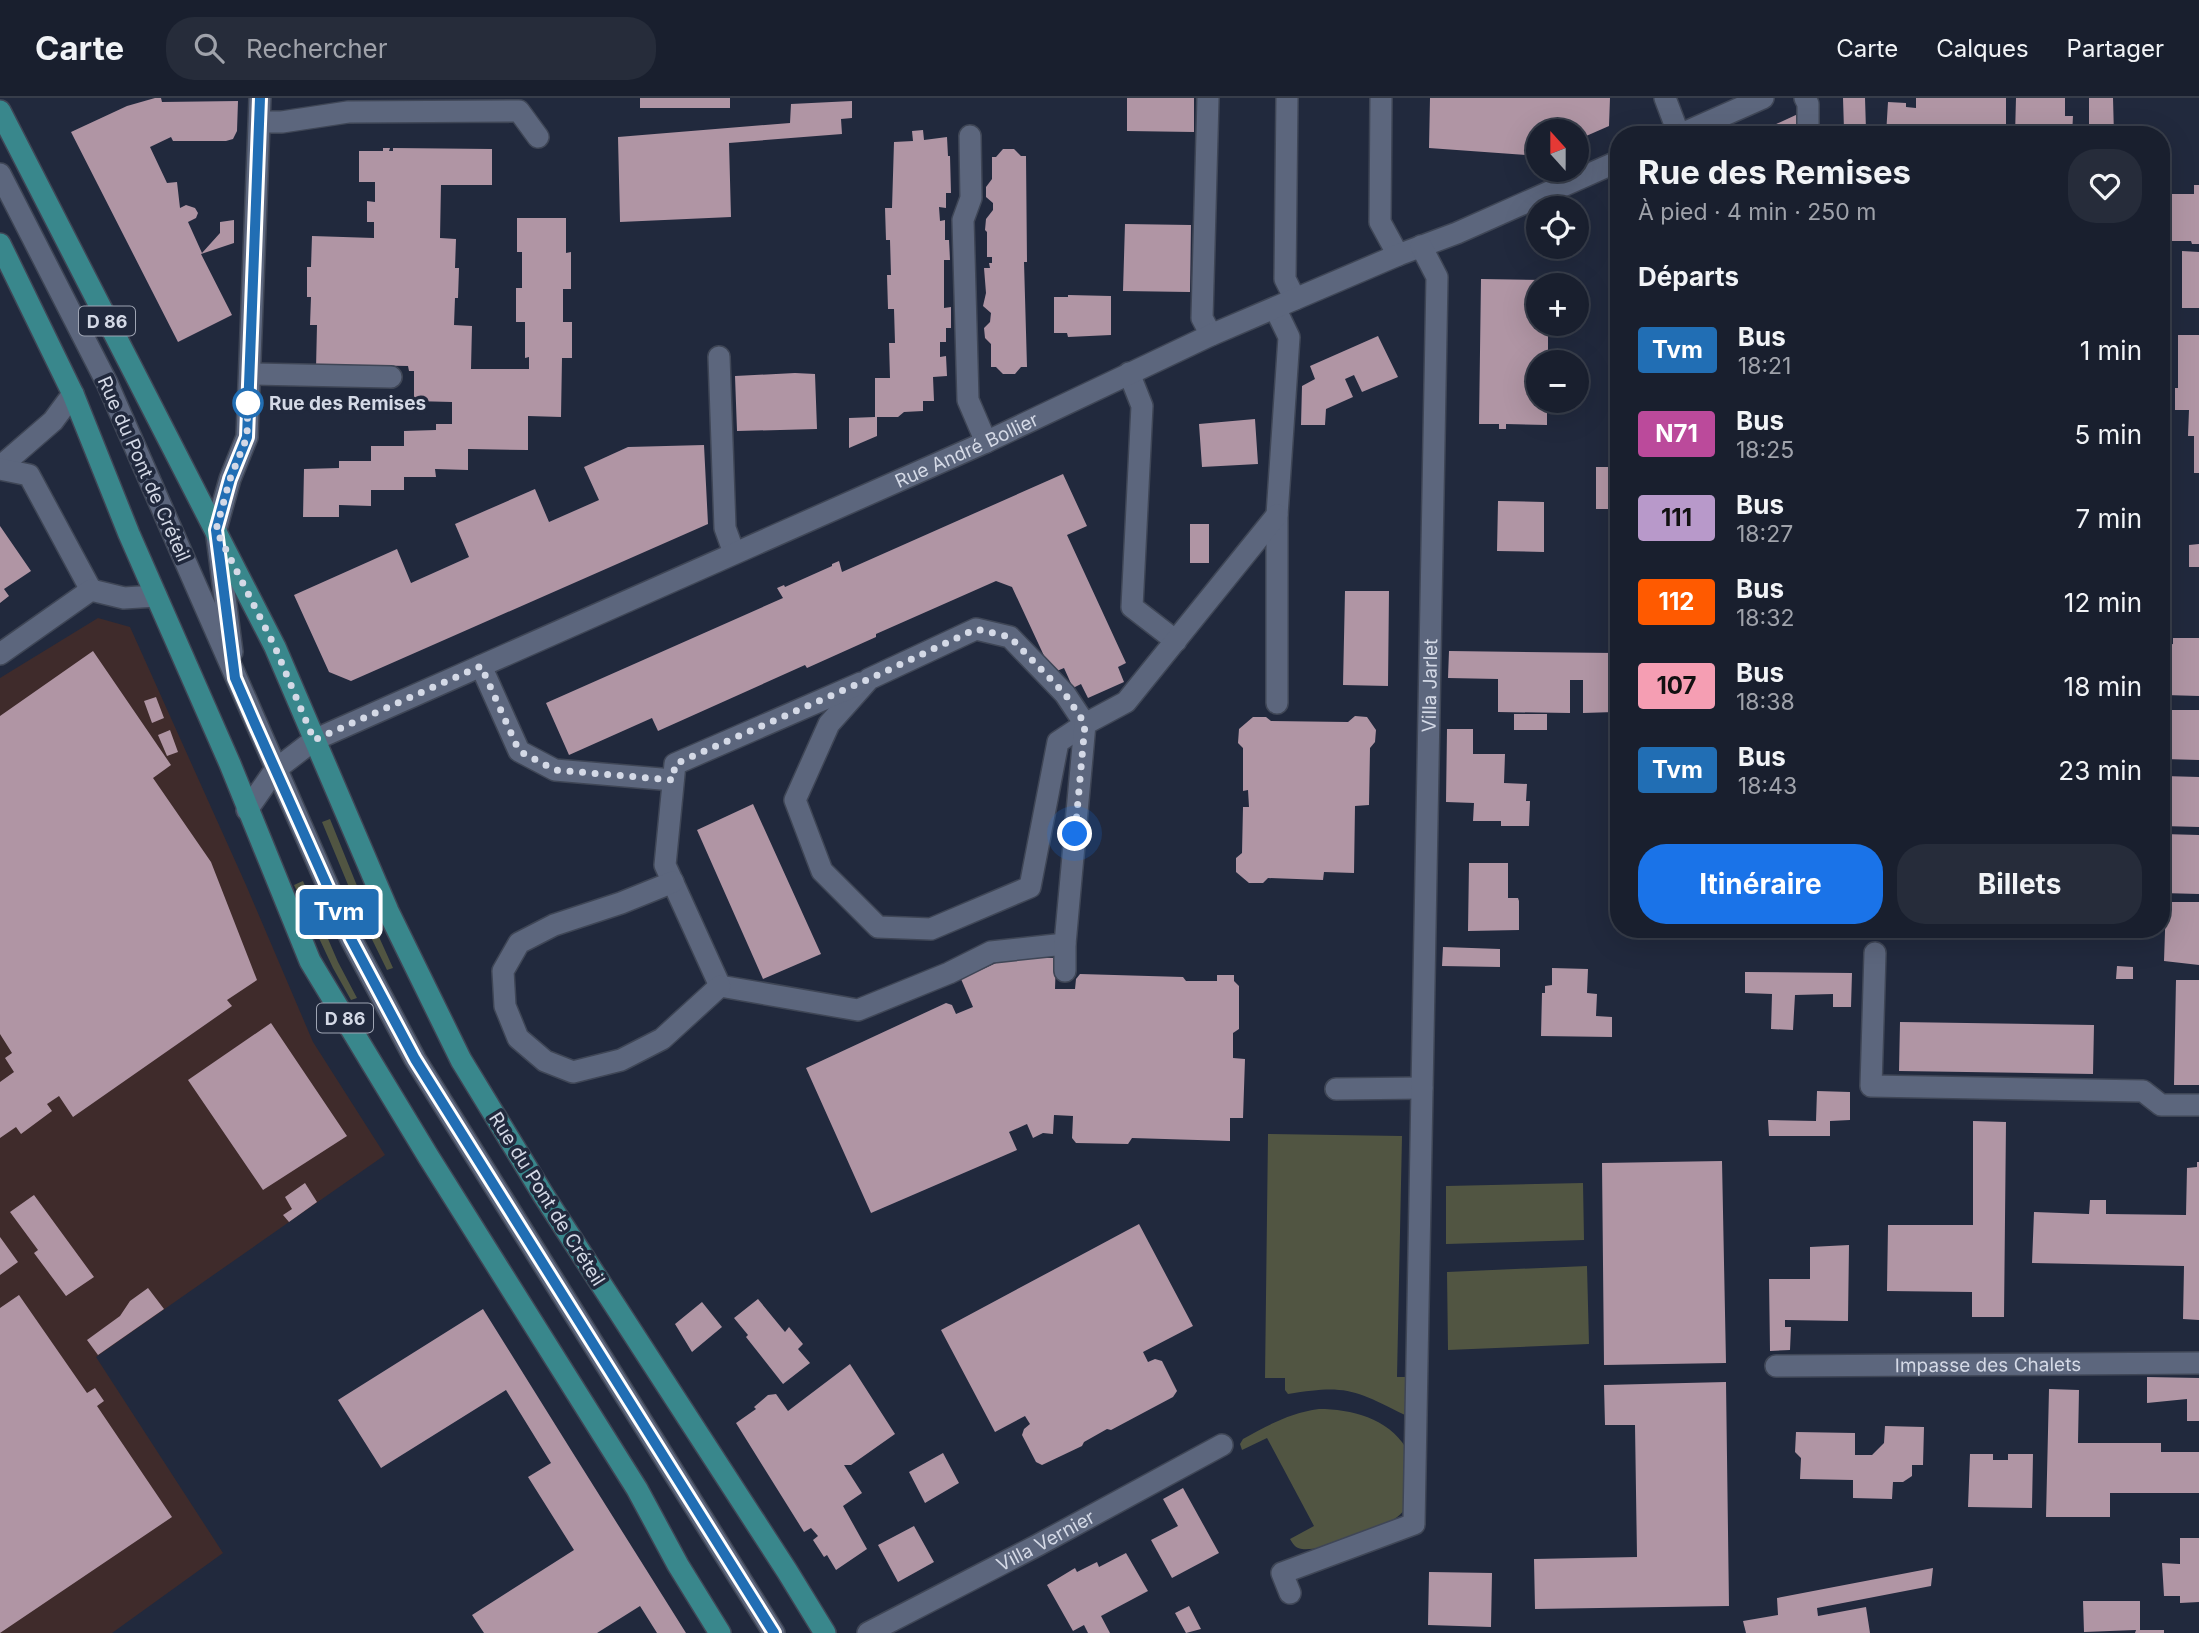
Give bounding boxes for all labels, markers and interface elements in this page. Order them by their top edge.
search box [166,17,656,80]
text: Carte [35,28,124,68]
icon: search [190,29,228,67]
text: Rechercher [246,33,388,64]
text: Carte [1836,34,1898,63]
text: Calques [1936,34,2029,63]
text: Partager [2067,34,2164,63]
north arrow [1526,119,1589,182]
map controls [1526,119,1589,413]
button: heart [2068,149,2142,223]
text: Rue des Remises [1638,152,1911,192]
button: locate [1526,196,1589,259]
text: À pied · 4 min · 250 m [1638,198,1876,226]
text: Départs [1638,261,1739,292]
button: + [1526,273,1589,336]
road number: D 86 [79,306,135,336]
text: Bus [1738,321,1786,352]
text: Tvm [1652,335,1703,364]
text: 1 min [2080,335,2142,366]
button: − [1526,350,1589,413]
text: 18:21 [1738,352,1791,380]
street label: Rue du Pont de Créteil [93,373,195,565]
marker: Rue des Remises [233,388,263,418]
place label: Rue des Remises [269,392,426,415]
text: Bus [1736,405,1784,436]
street label: Rue André Bollier [891,407,1042,493]
text: N71 [1655,419,1698,448]
text: 5 min [2074,419,2142,450]
text: 18:25 [1736,436,1794,464]
text: Bus [1736,489,1784,520]
text: 111 [1661,503,1692,532]
text: 7 min [2076,503,2142,534]
text: 18:27 [1736,520,1793,548]
text: Bus [1736,573,1784,604]
text: 112 [1659,587,1694,616]
text: 12 min [2064,587,2142,618]
text: 18:32 [1736,604,1794,632]
street label: Villa Jarlet [1417,638,1442,733]
text: Bus [1736,657,1784,688]
text: 107 [1656,671,1697,700]
text: 18 min [2064,671,2142,702]
text: 18:38 [1736,688,1795,716]
text: Bus [1738,741,1786,772]
text: Tvm [1652,755,1703,784]
text: 23 min [2058,755,2142,786]
text: 18:43 [1738,772,1797,800]
your location [1057,816,1092,851]
button: Itinéraire [1638,844,1883,924]
button: Billets [1897,844,2142,924]
line badge: Tvm [299,889,379,935]
text: Tvm [314,897,364,926]
road number: D 86 [317,1003,373,1032]
street label: Rue du Pont de Créteil [484,1108,610,1290]
street label: Impasse des Chalets [1895,1352,2081,1377]
street label: Villa Vernier [992,1505,1098,1576]

